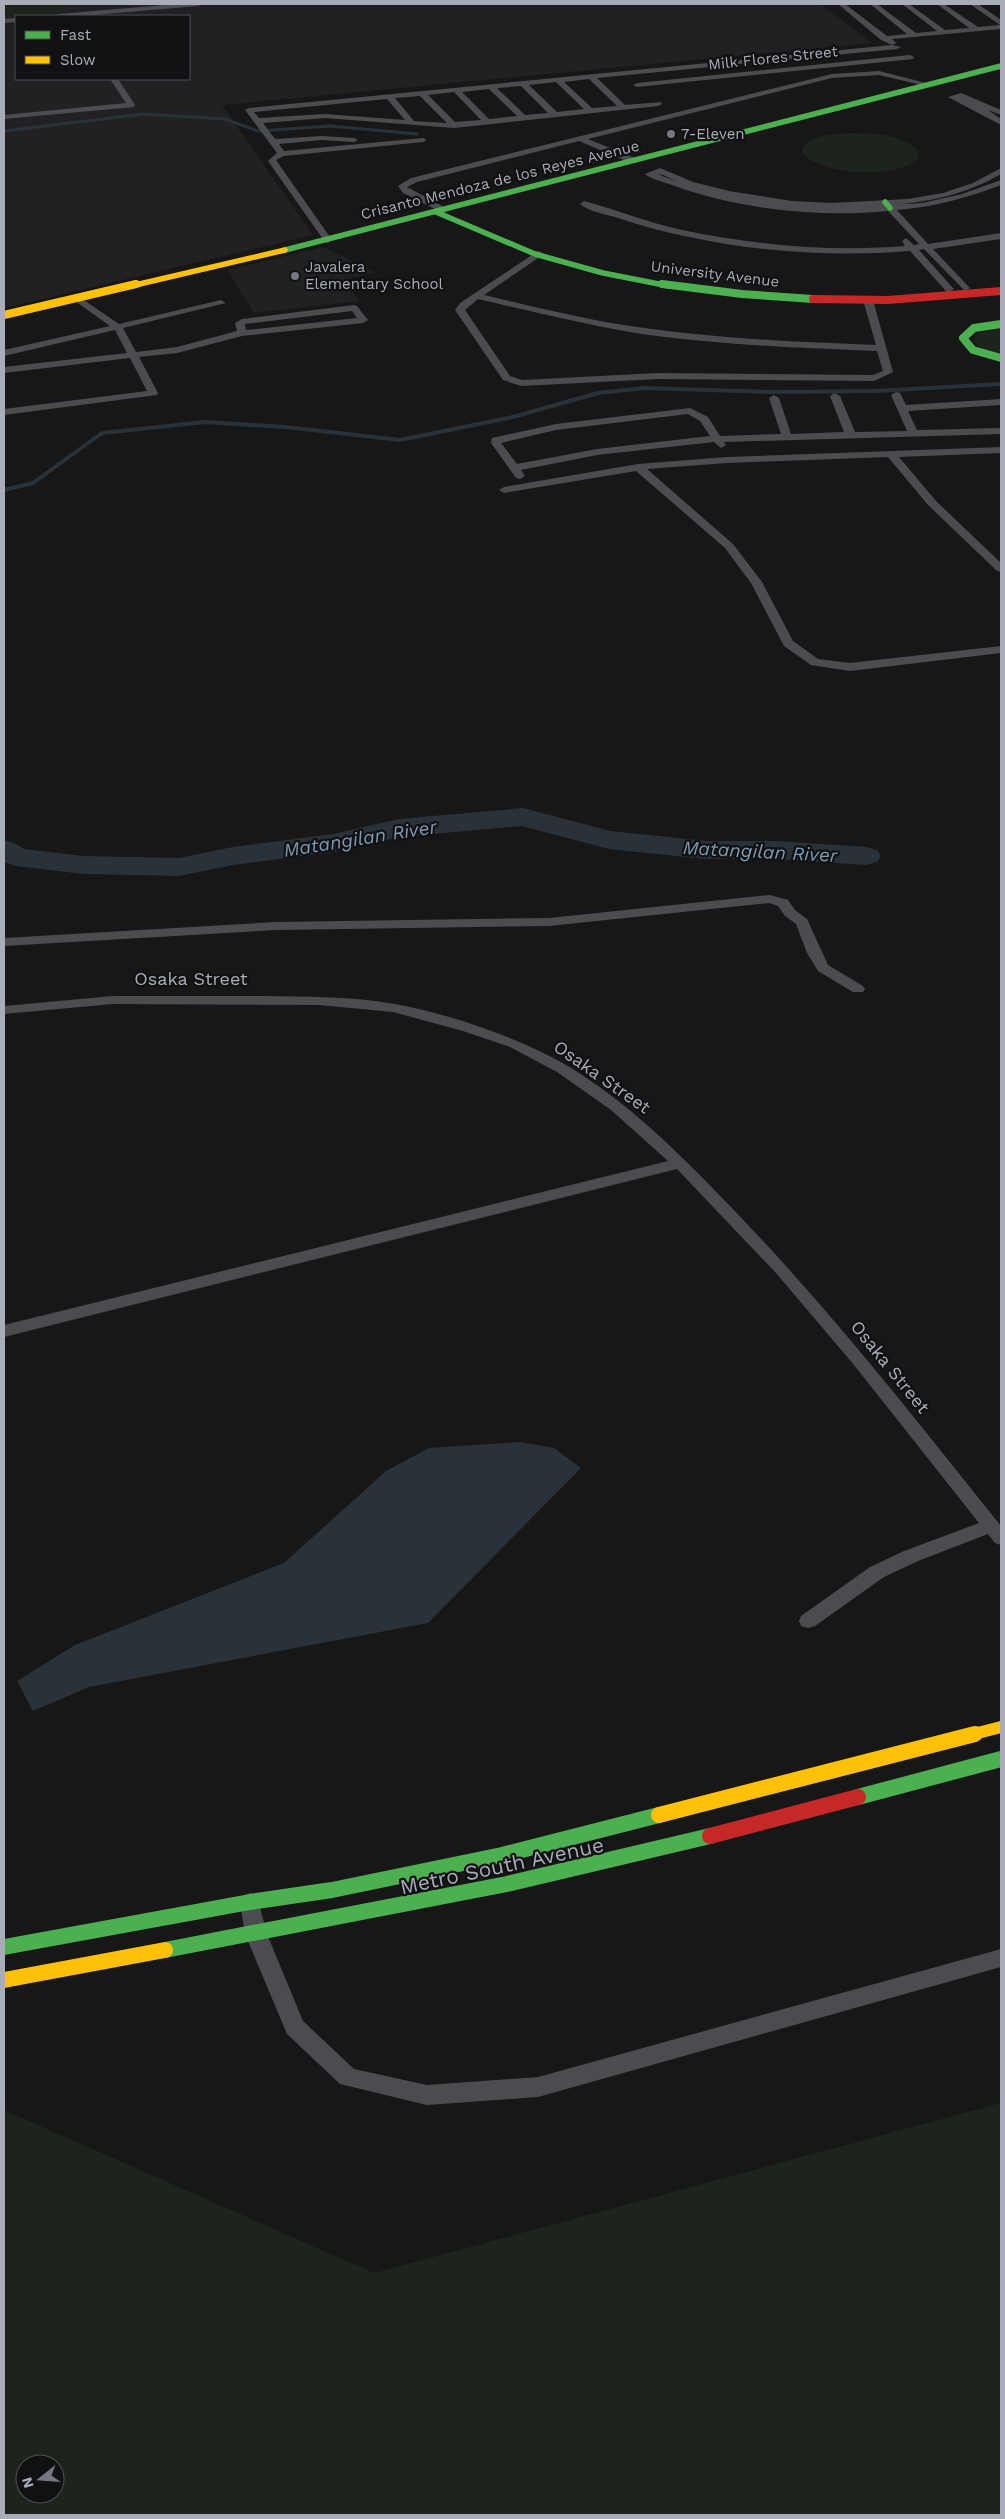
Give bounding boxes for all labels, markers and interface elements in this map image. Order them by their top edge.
legend [15,15,190,80]
text: Fast [60,26,92,44]
street label: Milk Flores Street [707,42,839,74]
text: Slow [60,51,96,69]
place label: 7-Eleven [681,125,745,143]
marker: 7-Eleven [665,128,677,140]
street label: Crisanto Mendoza de los Reyes Avenue [359,137,641,223]
street label: University Avenue [650,257,780,291]
place label: Javalera Elementary School [305,258,444,293]
marker: Javalera Elementary School [289,270,301,282]
water label: Matangilan River [282,815,439,862]
water label: Matangilan River [682,836,838,867]
street label: Osaka Street [134,968,248,989]
street label: Osaka Street [550,1036,655,1118]
street label: Osaka Street [847,1316,934,1418]
street label: Metro South Avenue [398,1832,606,1899]
north arrow [15,2454,65,2504]
text: N [18,2476,37,2490]

